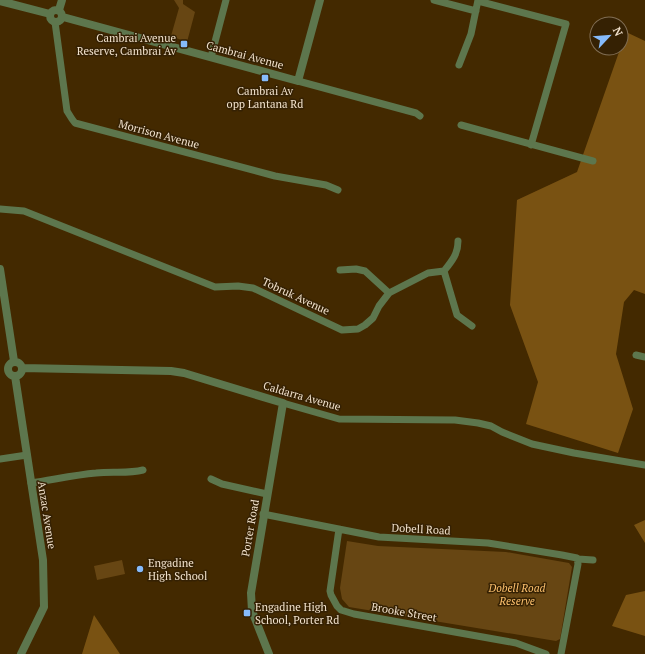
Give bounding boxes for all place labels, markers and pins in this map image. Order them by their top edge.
place label: Cambrai Avenue Reserve, Cambrai Av [77,31,176,58]
marker: Cambrai Avenue Reserve, Cambrai Av [179,39,189,49]
marker: Cambrai Av opp Lantana Rd [260,73,270,83]
place label: Cambrai Av opp Lantana Rd [227,84,303,111]
place label: Engadine High School [148,556,207,583]
marker: Engadine High School [135,564,145,574]
place label: Engadine High School, Porter Rd [255,600,339,627]
marker: Engadine High School, Porter Rd [242,608,252,618]

